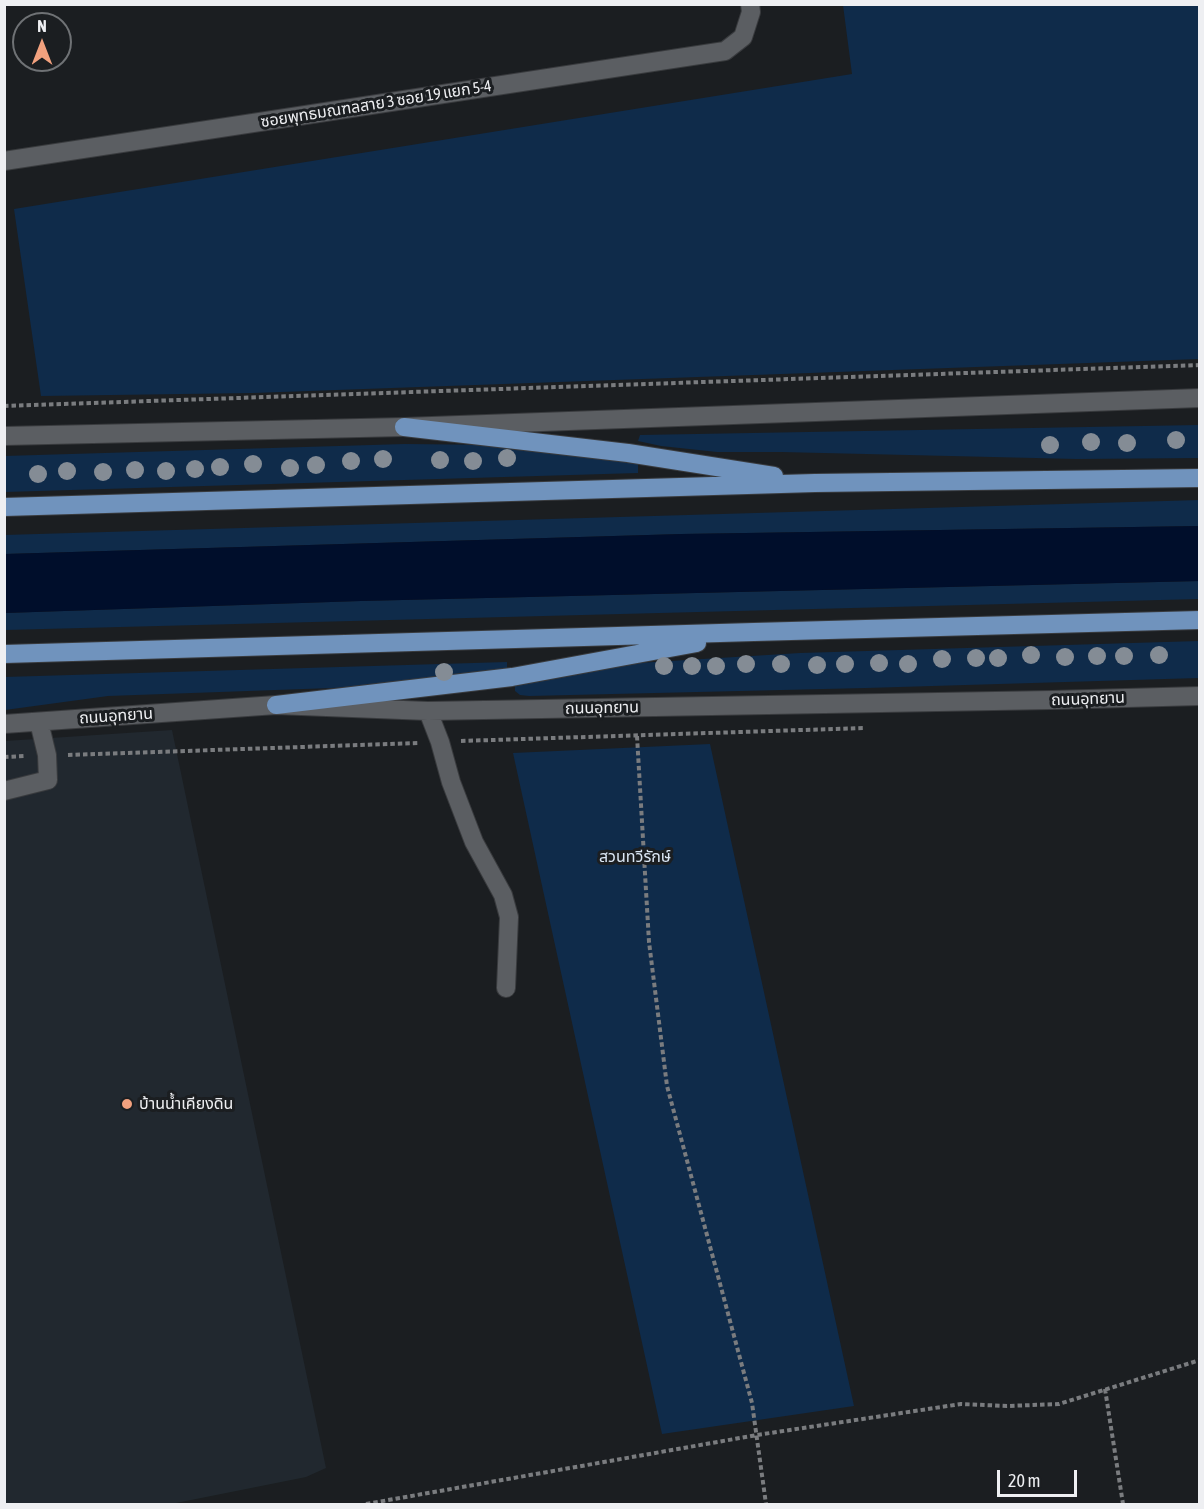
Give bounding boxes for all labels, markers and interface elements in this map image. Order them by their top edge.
north arrow [12,12,72,72]
text: N [37,17,47,35]
street label: ซอยพุทธมณฑลสาย 3 ซอย 19 แยก 5-4 [259,76,493,132]
street label: ถนนอุทยาน [1051,688,1125,710]
street label: ถนนอุทยาน [565,698,639,718]
street label: ถนนอุทยาน [78,704,154,728]
park label: สวนทวีรักษ์ [599,847,671,867]
place label: บ้านน้ำเคียงดิน [139,1094,233,1114]
marker: บ้านน้ำเคียงดิน [120,1097,134,1111]
scale bar [1000,1458,1080,1496]
text: 20 m [1008,1470,1040,1491]

